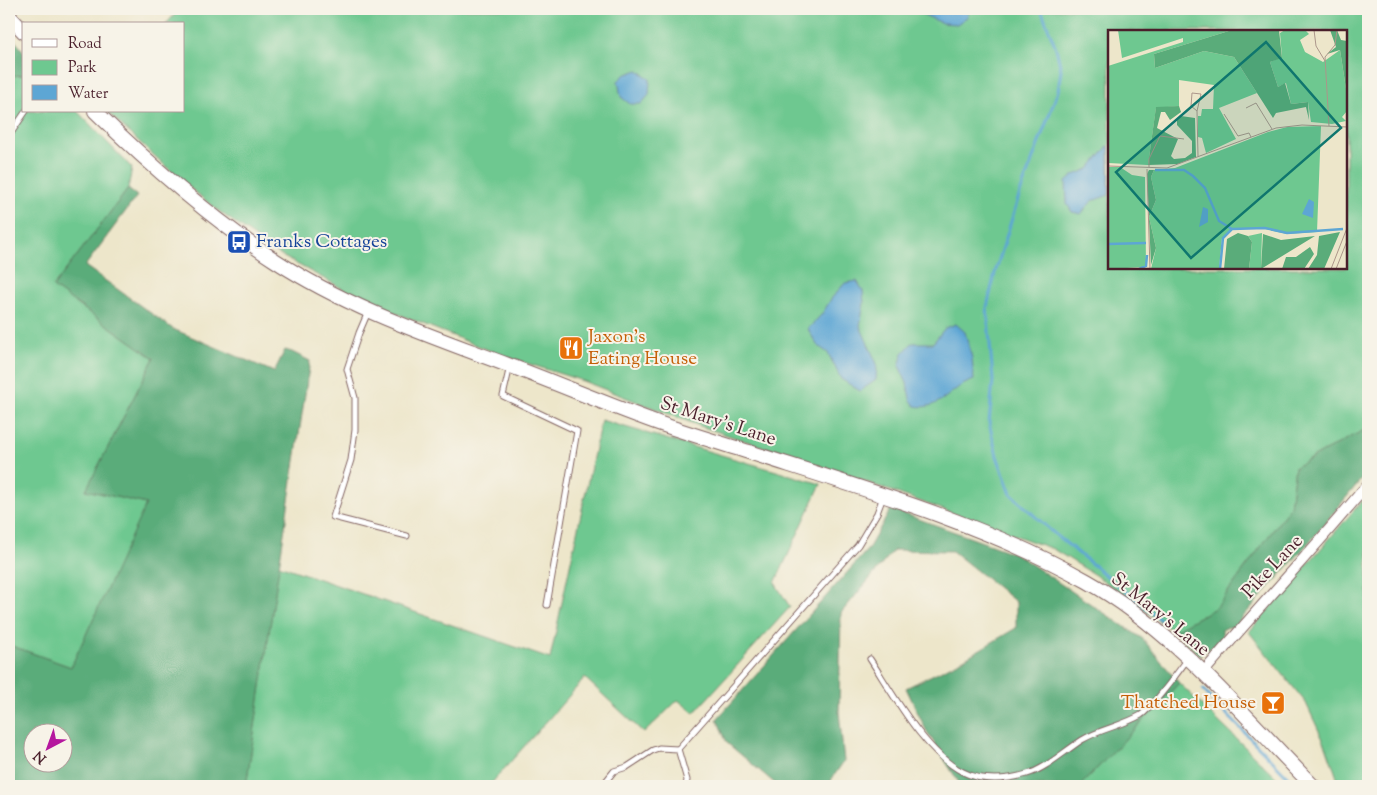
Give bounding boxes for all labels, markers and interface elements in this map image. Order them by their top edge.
legend [22,22,185,112]
inset map [1108,30,1347,269]
text: Road [68,34,102,55]
text: Park [68,58,97,79]
text: Water [68,84,109,105]
bus stop icon: Franks Cottages [226,229,252,255]
place label: Franks Cottages [256,229,387,256]
place label: Jaxon's Eating House [587,324,697,373]
restaurant icon: Jaxon's Eating House [558,335,584,361]
street label: St Mary's Lane [657,391,780,453]
street label: Pike Lane [1236,529,1310,605]
street label: St Mary's Lane [1105,567,1215,663]
place label: Thatched House [1121,690,1256,717]
bar icon: Thatched House [1260,690,1286,716]
north arrow [22,722,72,772]
text: N [30,745,52,768]

